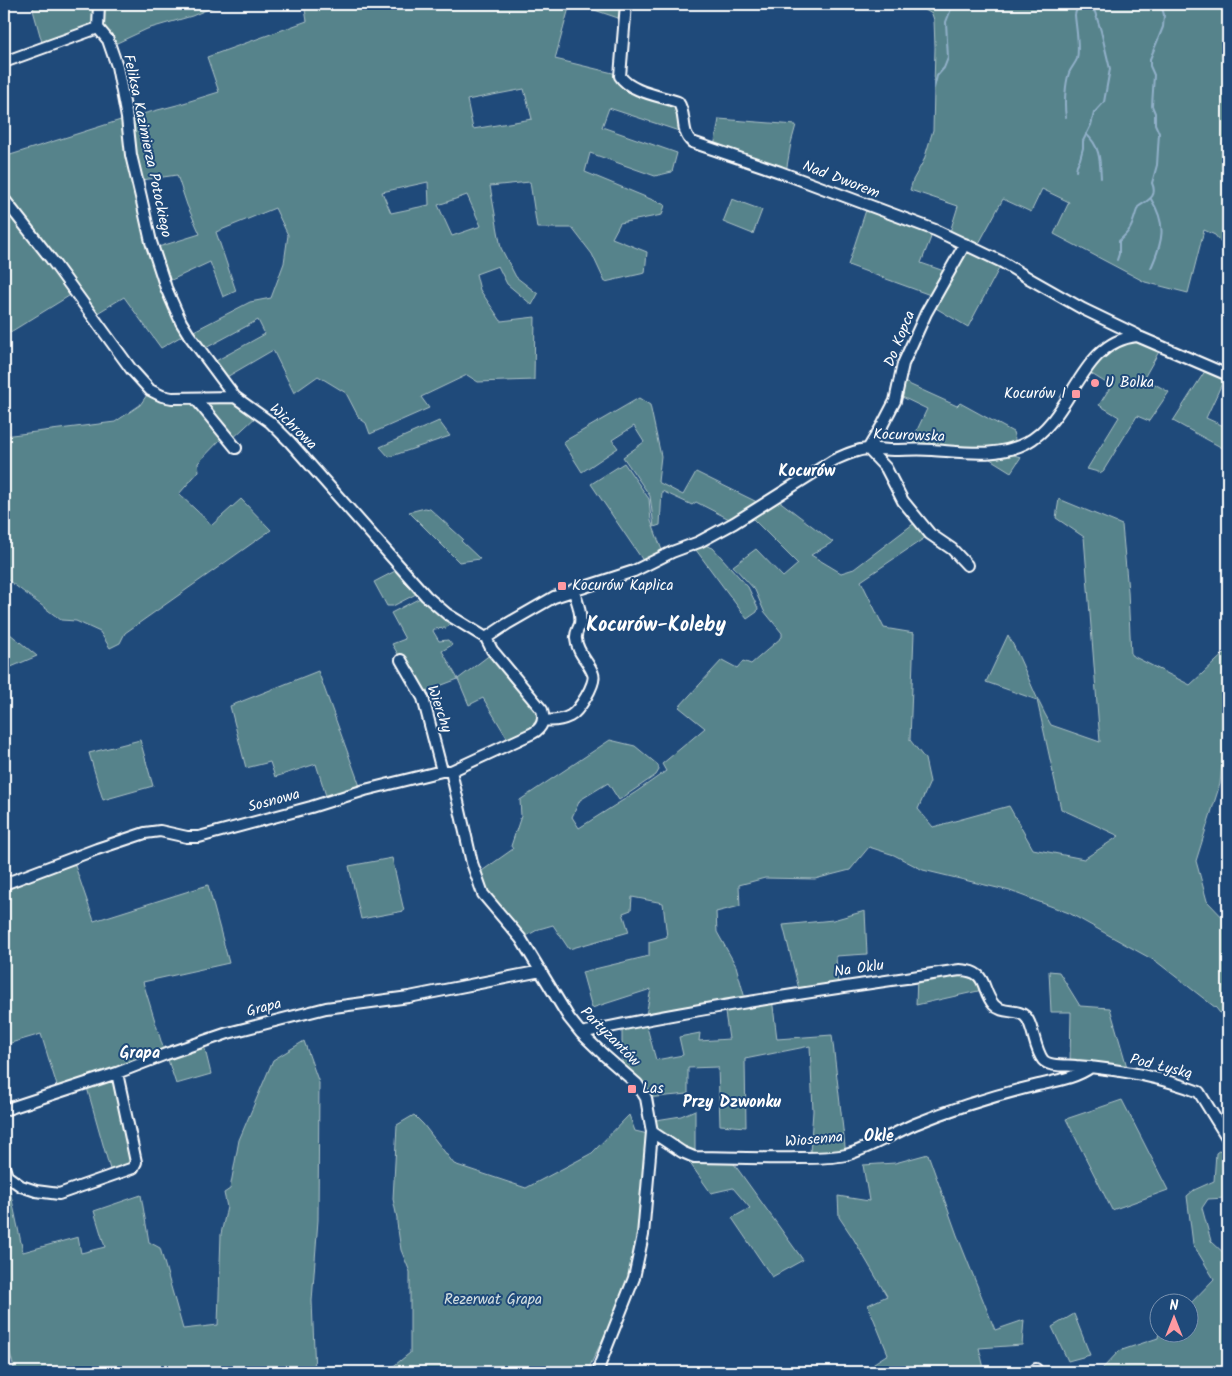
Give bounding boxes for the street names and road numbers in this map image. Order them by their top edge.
street label: Feliksa Kazimierza Potockiego [116,52,178,240]
street label: Nad Dworem [799,154,883,206]
street label: Do Kopca [878,307,922,371]
street label: Wichrowa [263,398,323,456]
street label: Kocurowska [873,423,945,449]
street label: Wierchy [420,682,459,737]
street label: Sosnowa [245,783,303,819]
street label: Na Oklu [832,954,886,984]
street label: Grapa [244,992,284,1024]
street label: Partyzantów [574,1001,646,1073]
street label: Pod Łyską [1127,1048,1195,1086]
street label: Wiosenna [784,1126,844,1154]

